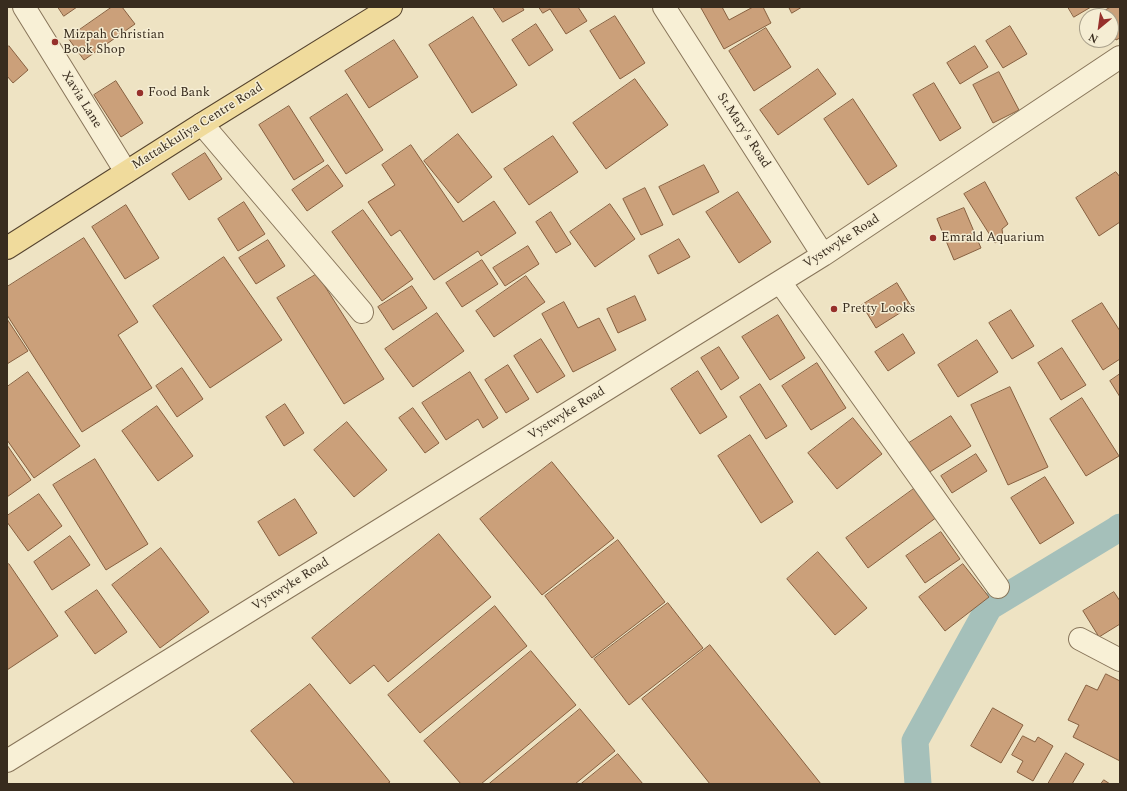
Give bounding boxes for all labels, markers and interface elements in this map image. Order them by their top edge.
north arrow [1079,8,1119,48]
place label: Mizpah Christian Book Shop [63,27,165,58]
text: N [1085,28,1101,48]
marker: Mizpah Christian Book Shop [50,37,60,47]
street label: Xavia Lane [57,69,105,131]
street label: Mattakkuliya Centre Road [130,80,266,174]
place label: Food Bank [148,85,210,101]
marker: Food Bank [135,88,145,98]
street label: St.Mary's Road [713,90,773,172]
street label: Vystwyke Road [801,212,883,272]
place label: Emrald Aquarium [941,230,1045,246]
marker: Emrald Aquarium [928,233,938,243]
place label: Pretty Looks [842,301,915,317]
marker: Pretty Looks [829,304,839,314]
street label: Vystwyke Road [526,384,608,444]
street label: Vystwyke Road [250,555,332,615]

